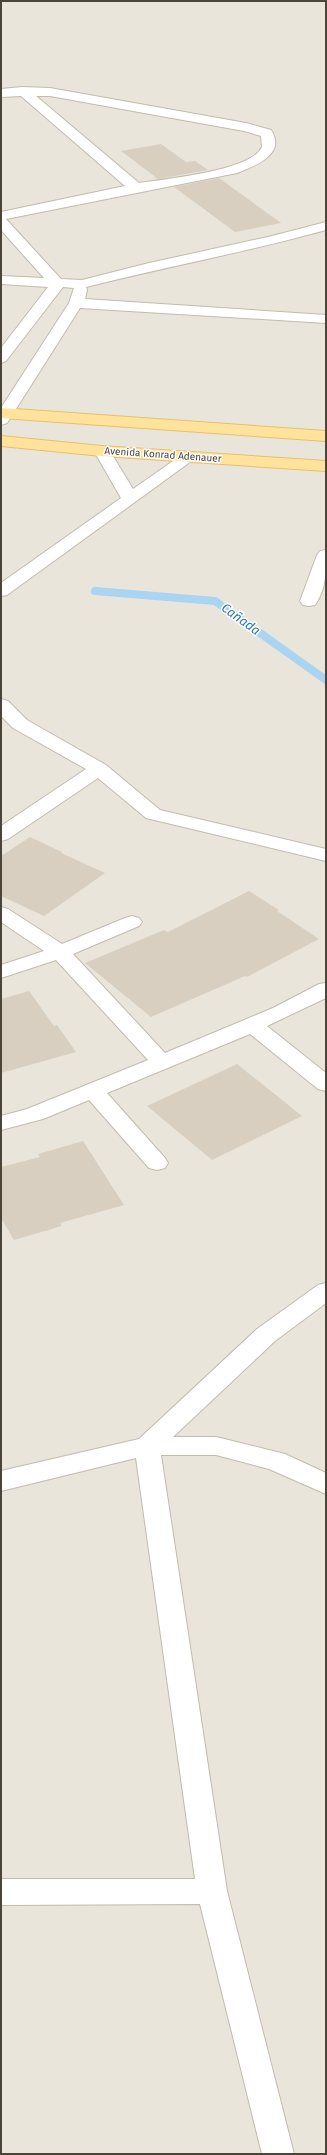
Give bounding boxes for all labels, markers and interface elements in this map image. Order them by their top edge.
street label: Avenida Konrad Adenauer [104,445,222,465]
water label: Cañada [219,600,263,638]

